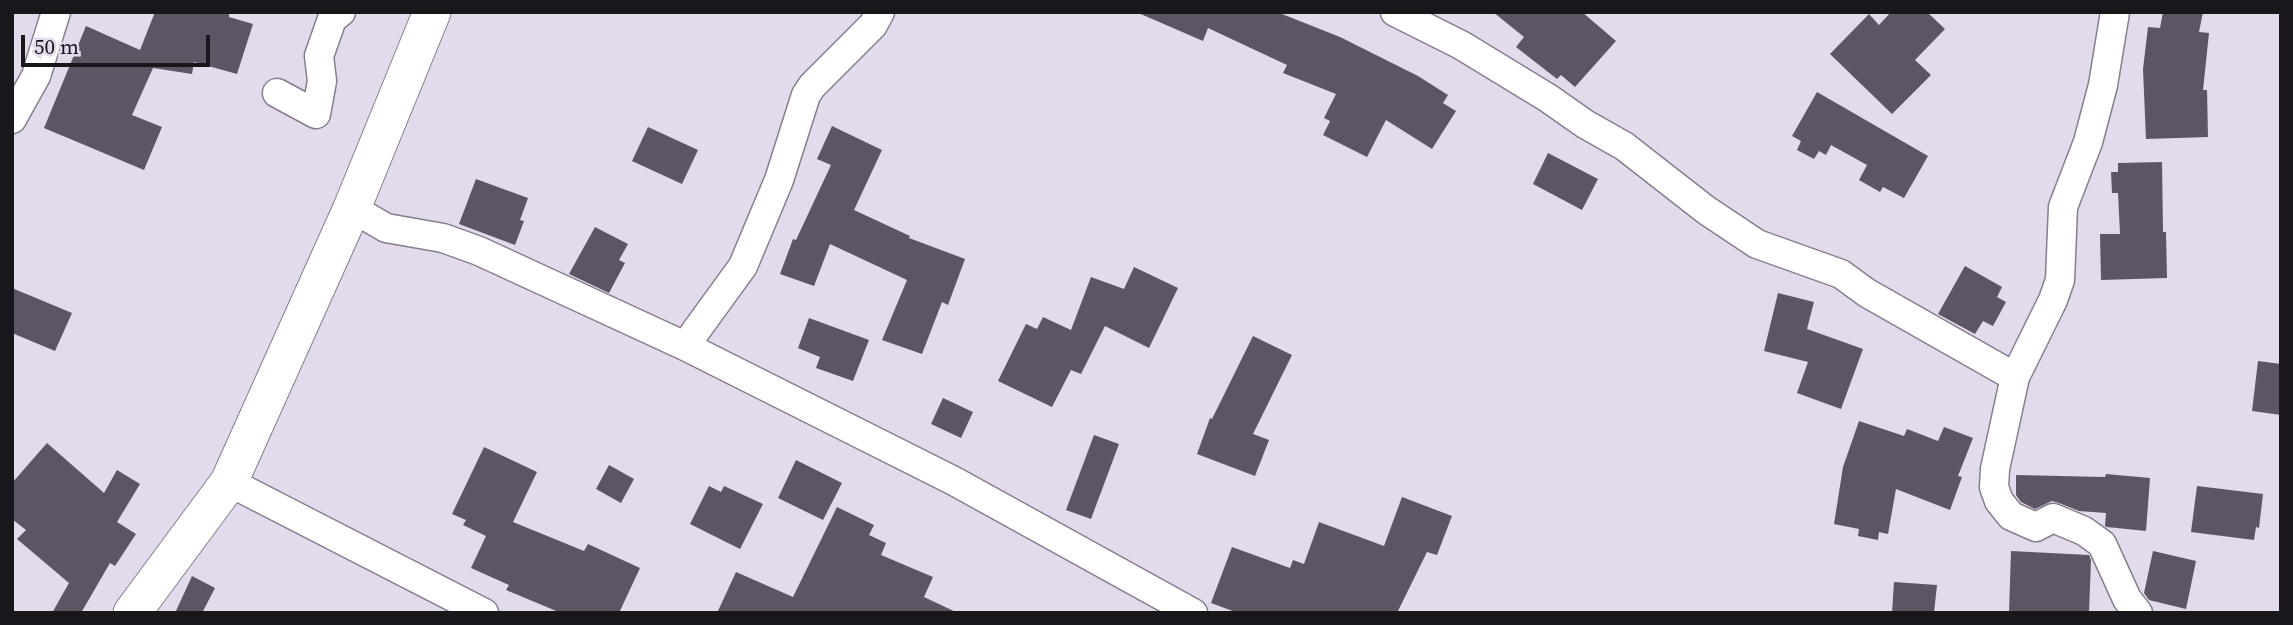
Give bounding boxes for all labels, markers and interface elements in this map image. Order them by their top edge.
scale bar [24,21,214,65]
text: 50 m [34,32,79,61]

